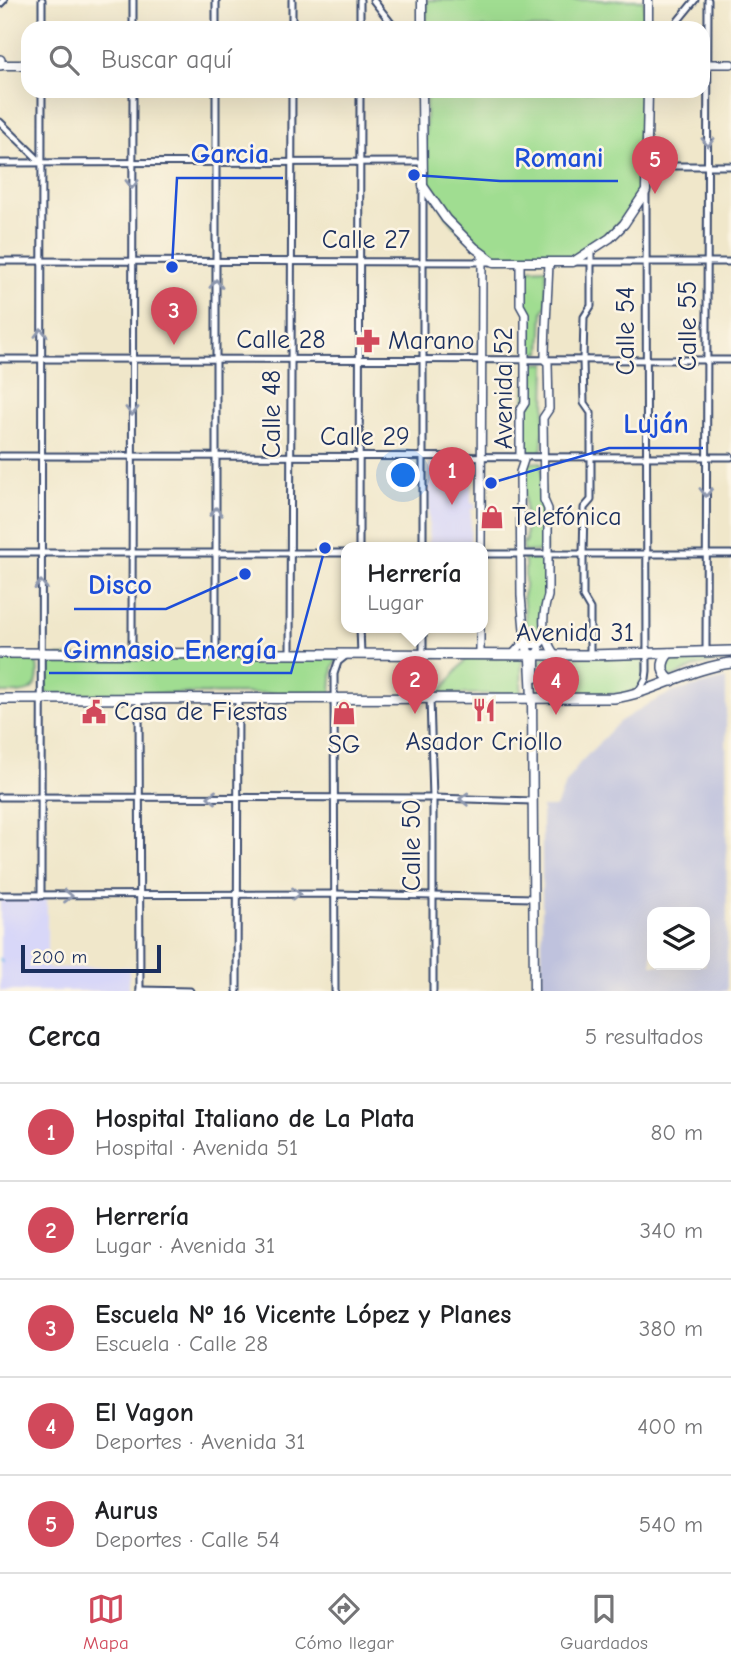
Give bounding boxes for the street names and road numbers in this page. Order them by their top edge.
street label: Calle 27 [322,225,410,255]
street label: Calle 55 [673,281,703,371]
street label: Calle 54 [611,286,641,376]
street label: Calle 28 [236,325,326,355]
street label: Avenida 52 [489,327,519,449]
street label: Calle 48 [257,370,287,458]
street label: Calle 29 [320,422,410,452]
street label: Avenida 31 [516,618,634,648]
street label: Calle 50 [397,799,427,891]

